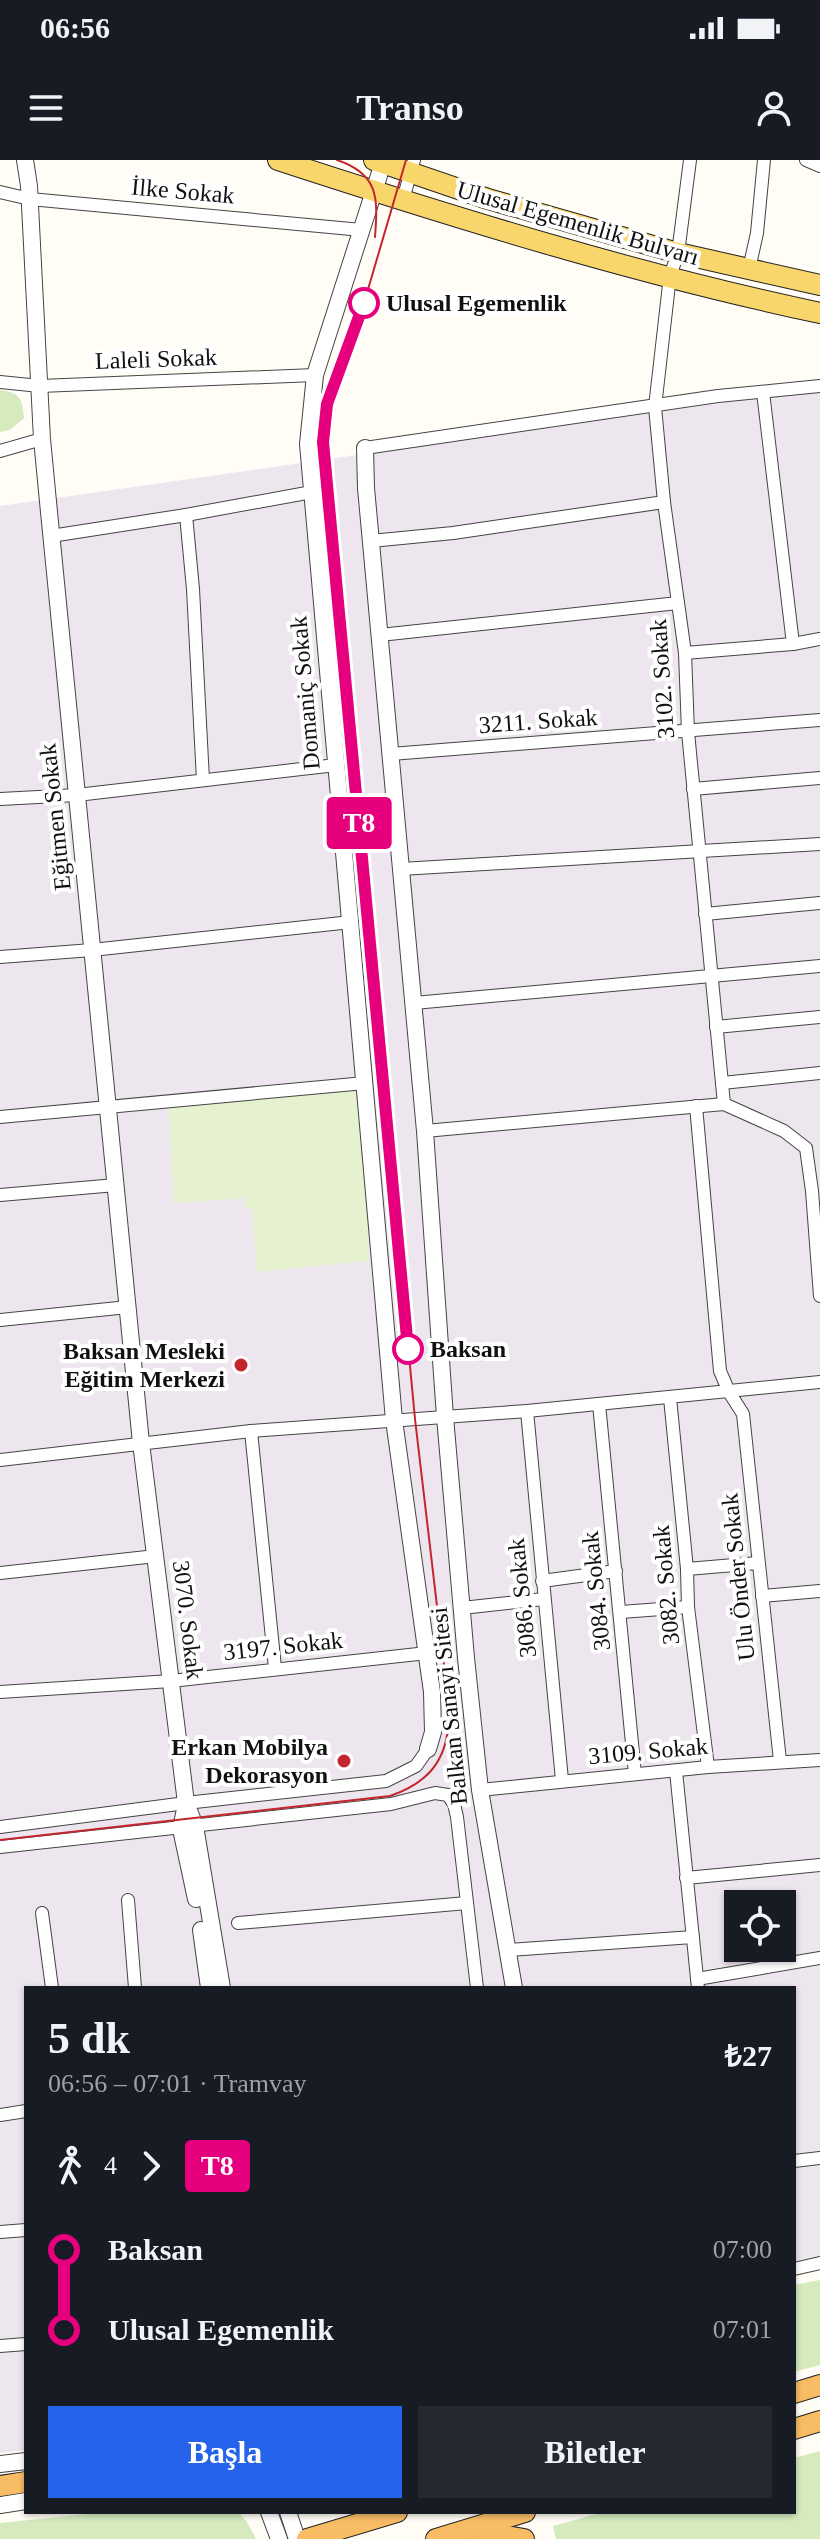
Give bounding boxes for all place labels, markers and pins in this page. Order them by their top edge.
marker: Ulusal Egemenlik [349,288,379,318]
place label: Ulusal Egemenlik [386,290,567,316]
marker: Baksan [393,1334,423,1364]
place label: Baksan [430,1336,506,1362]
place label: Baksan Mesleki Eğitim Merkezi [63,1338,225,1392]
marker: Baksan Mesleki Eğitim Merkezi [232,1356,250,1374]
place label: Erkan Mobilya Dekorasyon [171,1734,328,1788]
marker: Erkan Mobilya Dekorasyon [335,1752,353,1770]

